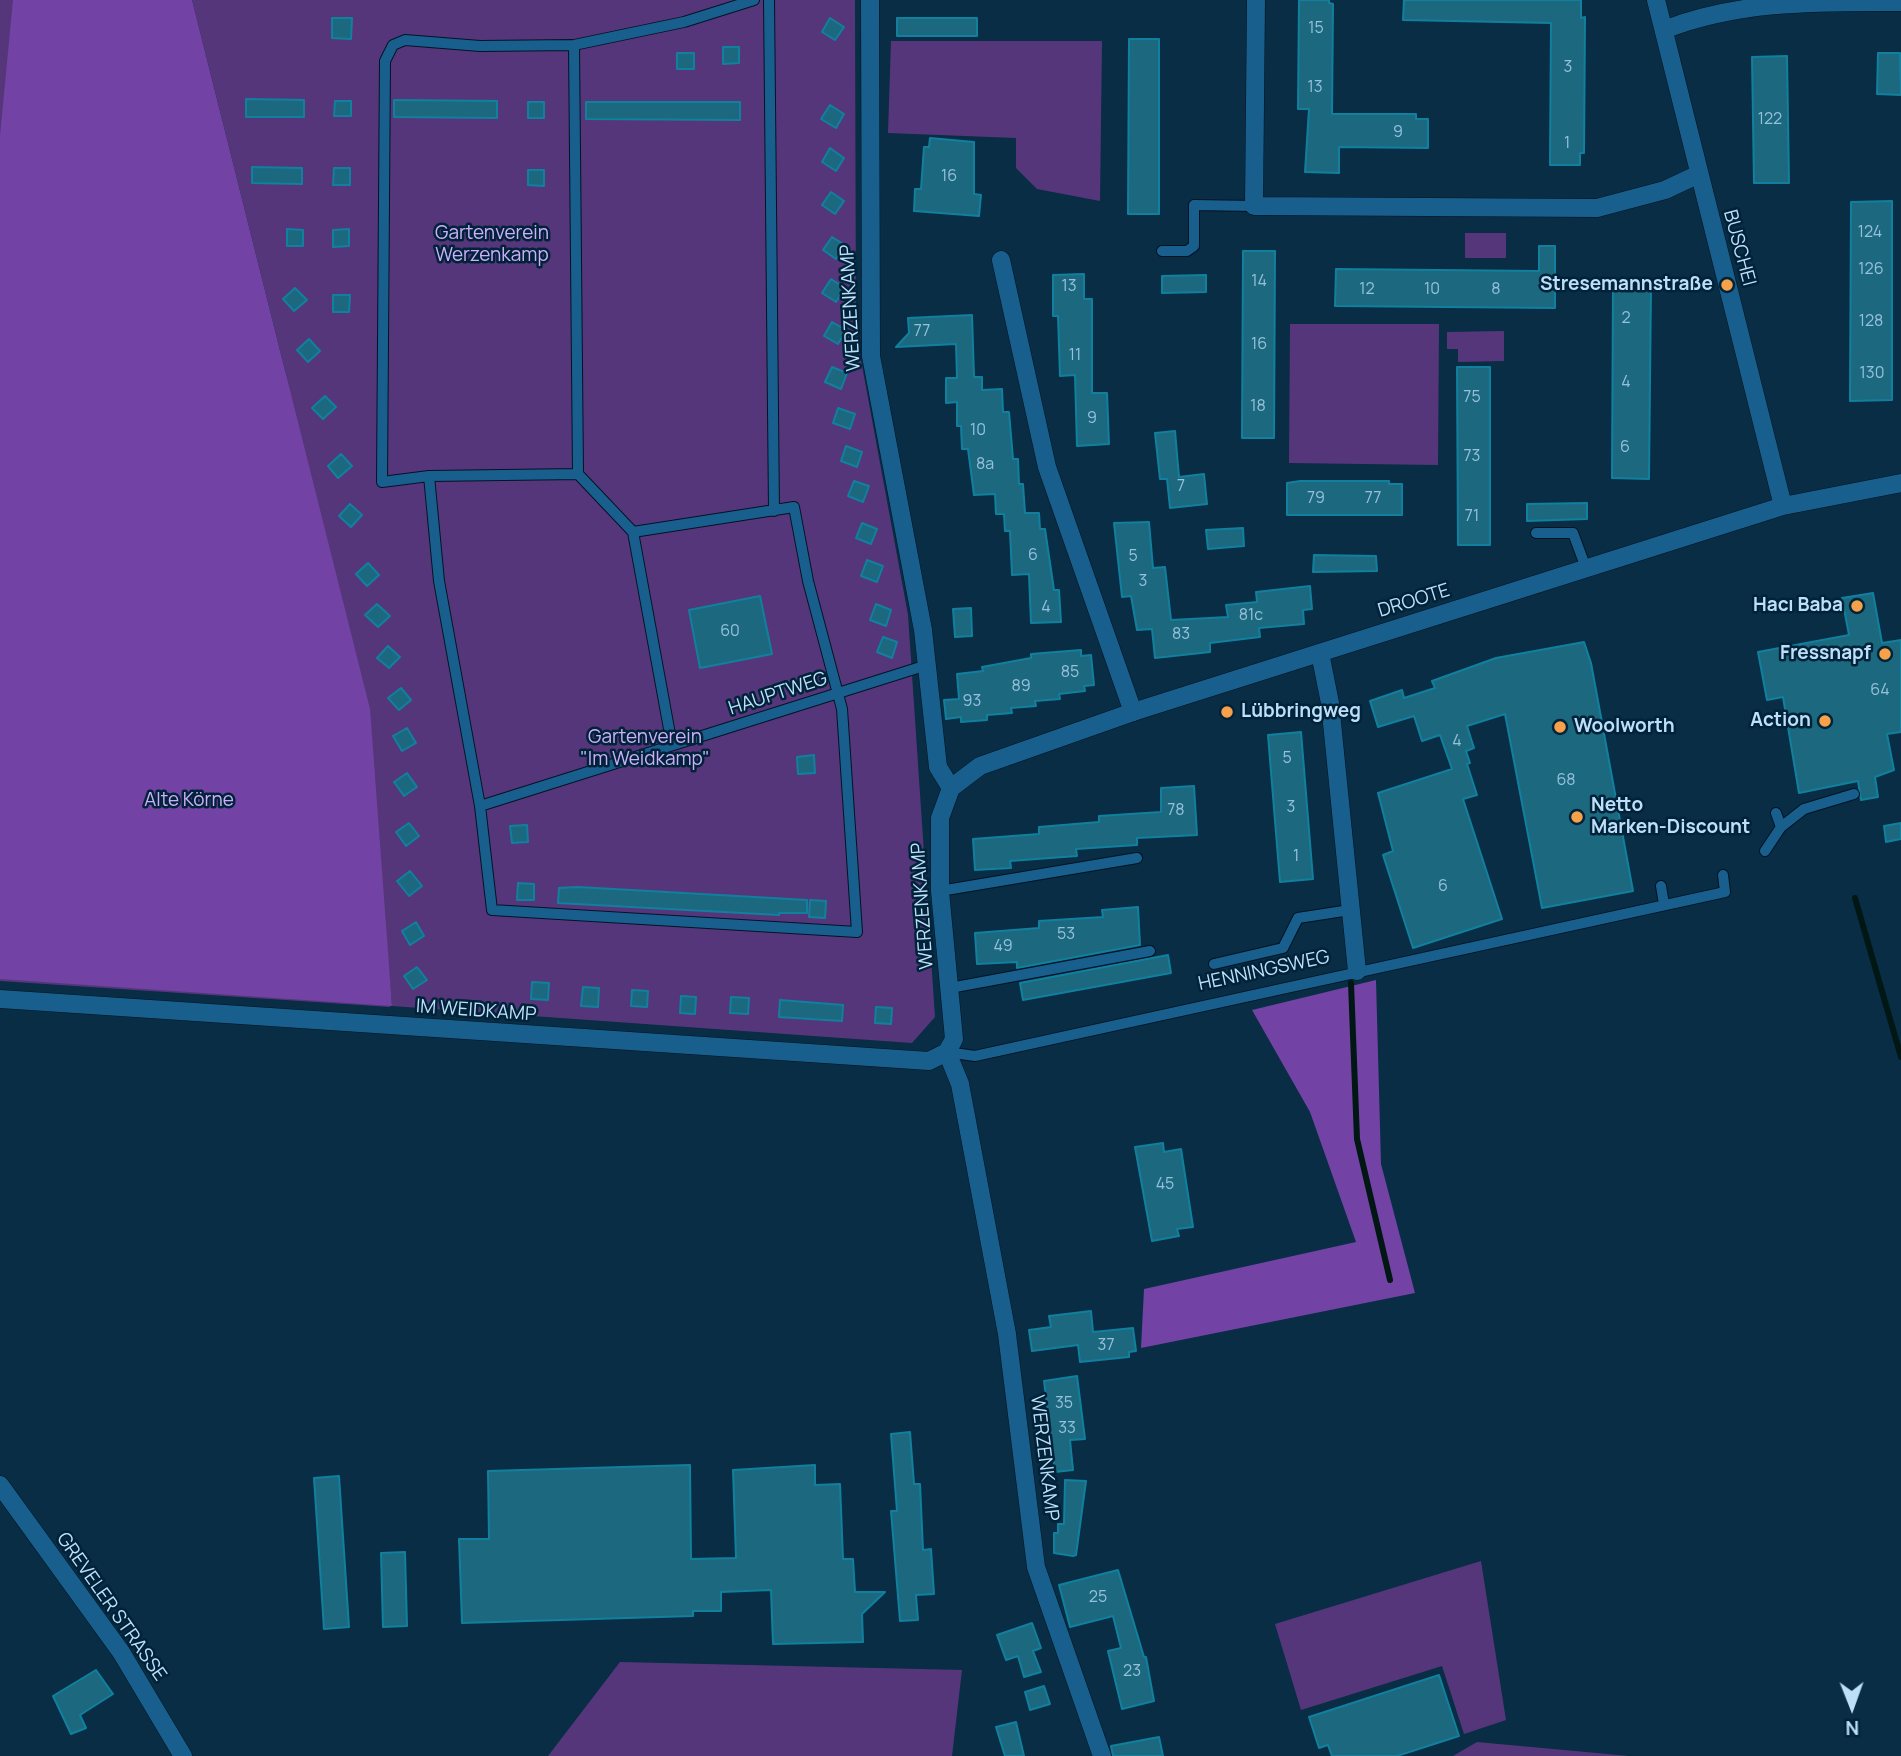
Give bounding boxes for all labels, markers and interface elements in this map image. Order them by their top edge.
house number: 15 [1308,19,1324,39]
house number: 3 [1564,58,1572,78]
house number: 13 [1307,78,1323,98]
house number: 122 [1758,110,1782,130]
house number: 9 [1393,123,1403,143]
house number: 1 [1564,134,1570,154]
house number: 16 [941,167,957,187]
street label: BUSCHEI [1718,207,1760,289]
park label: Gartenverein Werzenkamp [435,223,549,267]
house number: 124 [1858,223,1882,243]
street label: WERZENKAMP [836,244,866,372]
house number: 126 [1858,260,1884,280]
house number: 14 [1251,272,1267,292]
place label: Stresemannstraße [1540,274,1713,296]
house number: 13 [1061,277,1077,297]
marker: Stresemannstraße [1719,277,1735,293]
house number: 12 [1359,280,1375,300]
house number: 10 [1424,280,1440,300]
house number: 8 [1491,280,1501,300]
house number: 2 [1621,309,1631,329]
house number: 128 [1859,312,1883,332]
house number: 77 [914,322,930,342]
house number: 16 [1251,335,1267,355]
house number: 11 [1069,346,1081,366]
house number: 130 [1860,364,1884,384]
house number: 4 [1621,373,1631,393]
house number: 75 [1463,388,1481,408]
house number: 18 [1250,397,1266,417]
house number: 9 [1087,409,1097,429]
house number: 10 [970,421,986,441]
house number: 6 [1620,438,1630,458]
house number: 73 [1464,447,1480,467]
house number: 8a [976,455,994,475]
house number: 7 [1177,477,1185,497]
house number: 79 [1307,489,1325,509]
house number: 77 [1365,489,1381,509]
house number: 71 [1465,507,1479,527]
house number: 6 [1028,546,1038,566]
house number: 5 [1128,547,1138,567]
house number: 3 [1139,572,1147,592]
street label: DROOTE [1375,579,1453,623]
place label: Hacı Baba [1753,595,1843,617]
house number: 4 [1041,598,1051,618]
marker: Hacı Baba [1849,598,1865,614]
house number: 81c [1239,606,1263,626]
house number: 60 [720,622,740,642]
house number: 83 [1172,625,1190,645]
place label: Fressnapf [1780,643,1871,665]
marker: Fressnapf [1877,646,1893,662]
house number: 85 [1061,663,1079,683]
street label: HAUPTWEG [726,667,830,721]
house number: 89 [1011,677,1031,697]
house number: 64 [1870,681,1890,701]
house number: 93 [963,692,981,712]
place label: Lübbringweg [1241,701,1361,723]
marker: Lübbringweg [1219,704,1235,720]
place label: Action [1750,710,1811,732]
marker: Action [1817,713,1833,729]
place label: Woolworth [1574,716,1675,738]
marker: Woolworth [1552,719,1568,735]
park label: Gartenverein "Im Weidkamp" [580,727,710,771]
house number: 4 [1452,732,1462,752]
house number: 5 [1282,749,1292,769]
house number: 68 [1556,771,1576,791]
park label: Alte Körne [144,790,234,812]
place label: Netto Marken-Discount [1591,795,1750,839]
house number: 3 [1287,798,1295,818]
house number: 78 [1167,801,1185,821]
marker: Netto Marken-Discount [1569,809,1585,825]
street label: WERZENKAMP [907,842,939,970]
house number: 1 [1293,847,1299,867]
house number: 6 [1438,877,1448,897]
house number: 53 [1057,925,1075,945]
house number: 49 [993,937,1013,957]
street label: HENNINGSWEG [1196,946,1332,996]
street label: IM WEIDKAMP [415,995,537,1027]
house number: 45 [1156,1175,1174,1195]
house number: 37 [1098,1336,1114,1356]
street label: WERZENKAMP [1025,1394,1063,1522]
house number: 35 [1055,1394,1073,1414]
house number: 33 [1058,1419,1076,1439]
street label: GREVELER STRASSE [51,1528,171,1686]
house number: 25 [1089,1588,1107,1608]
house number: 23 [1123,1662,1141,1682]
north arrow [1817,1672,1887,1742]
text: N [1845,1715,1859,1741]

